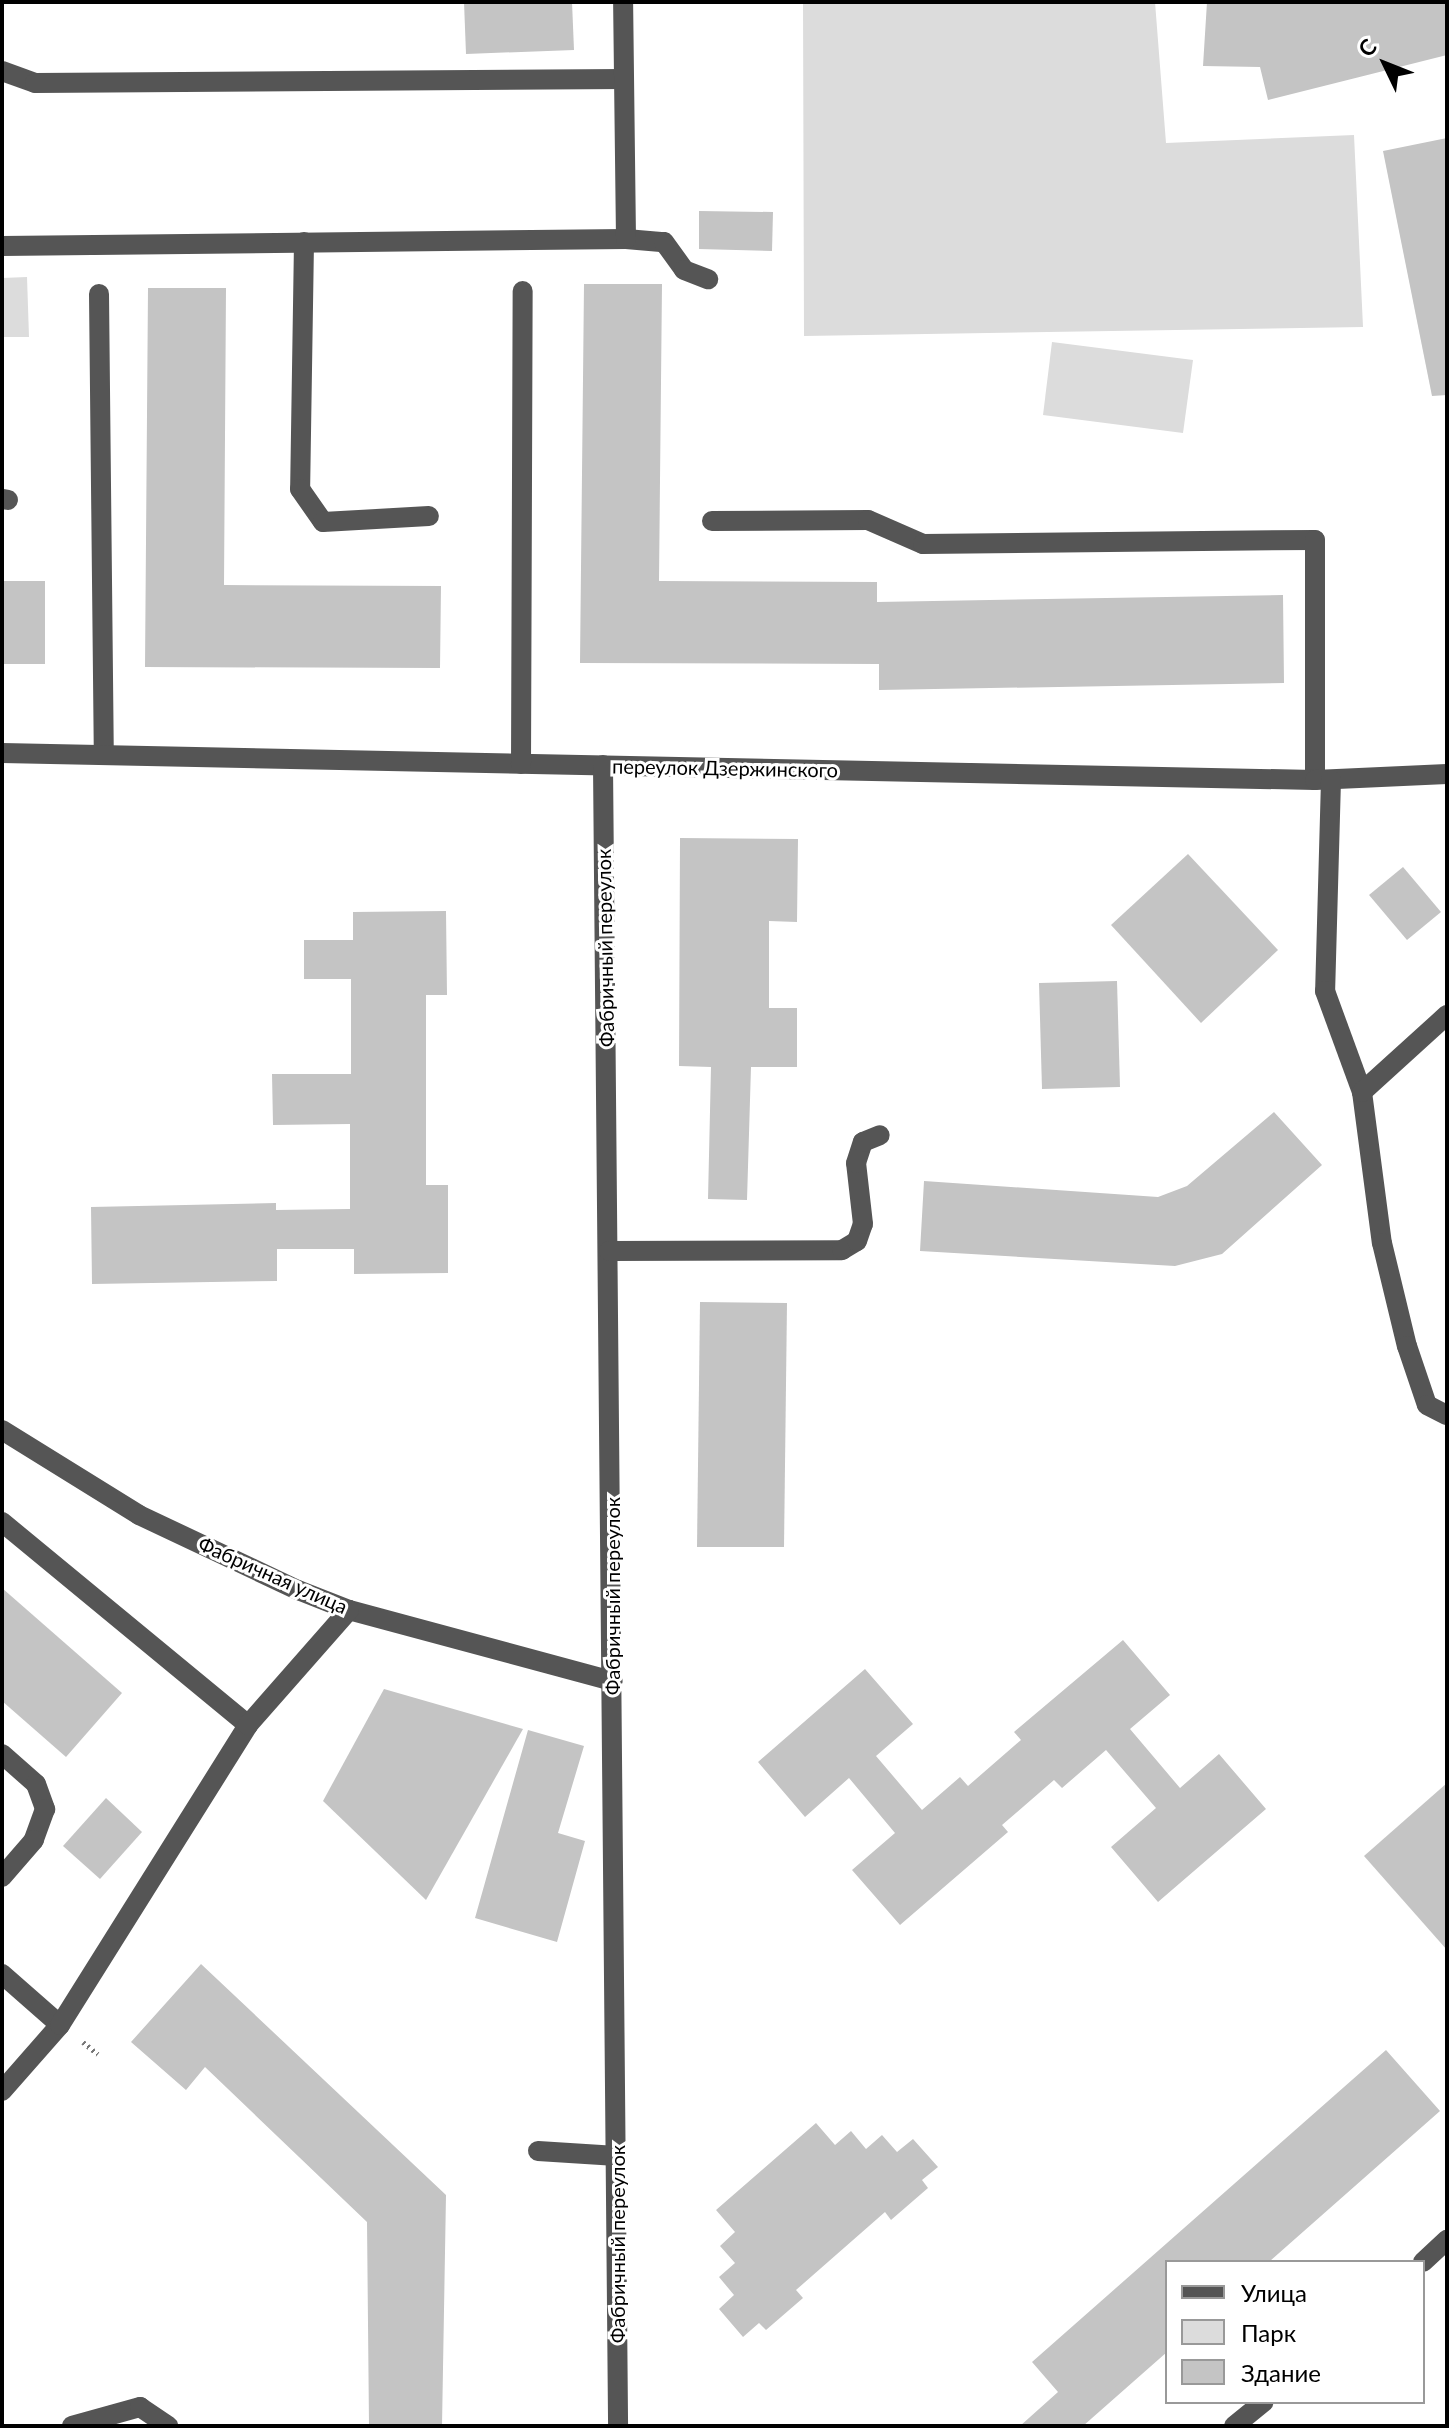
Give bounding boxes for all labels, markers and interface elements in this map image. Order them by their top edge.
north arrow [1345,24,1425,104]
text: С [1352,33,1382,62]
street label: переулок Дзержинского [612,754,838,782]
street label: Фабричный переулок [591,849,619,1047]
street label: Фабричный переулок [600,1497,624,1695]
street label: Фабричная улица [195,1531,351,1619]
street label: Фабричный переулок [605,2145,629,2343]
legend [1165,2260,1425,2404]
text: Улица [1241,2278,1307,2307]
text: Парк [1241,2318,1296,2347]
text: Здание [1241,2358,1321,2387]

